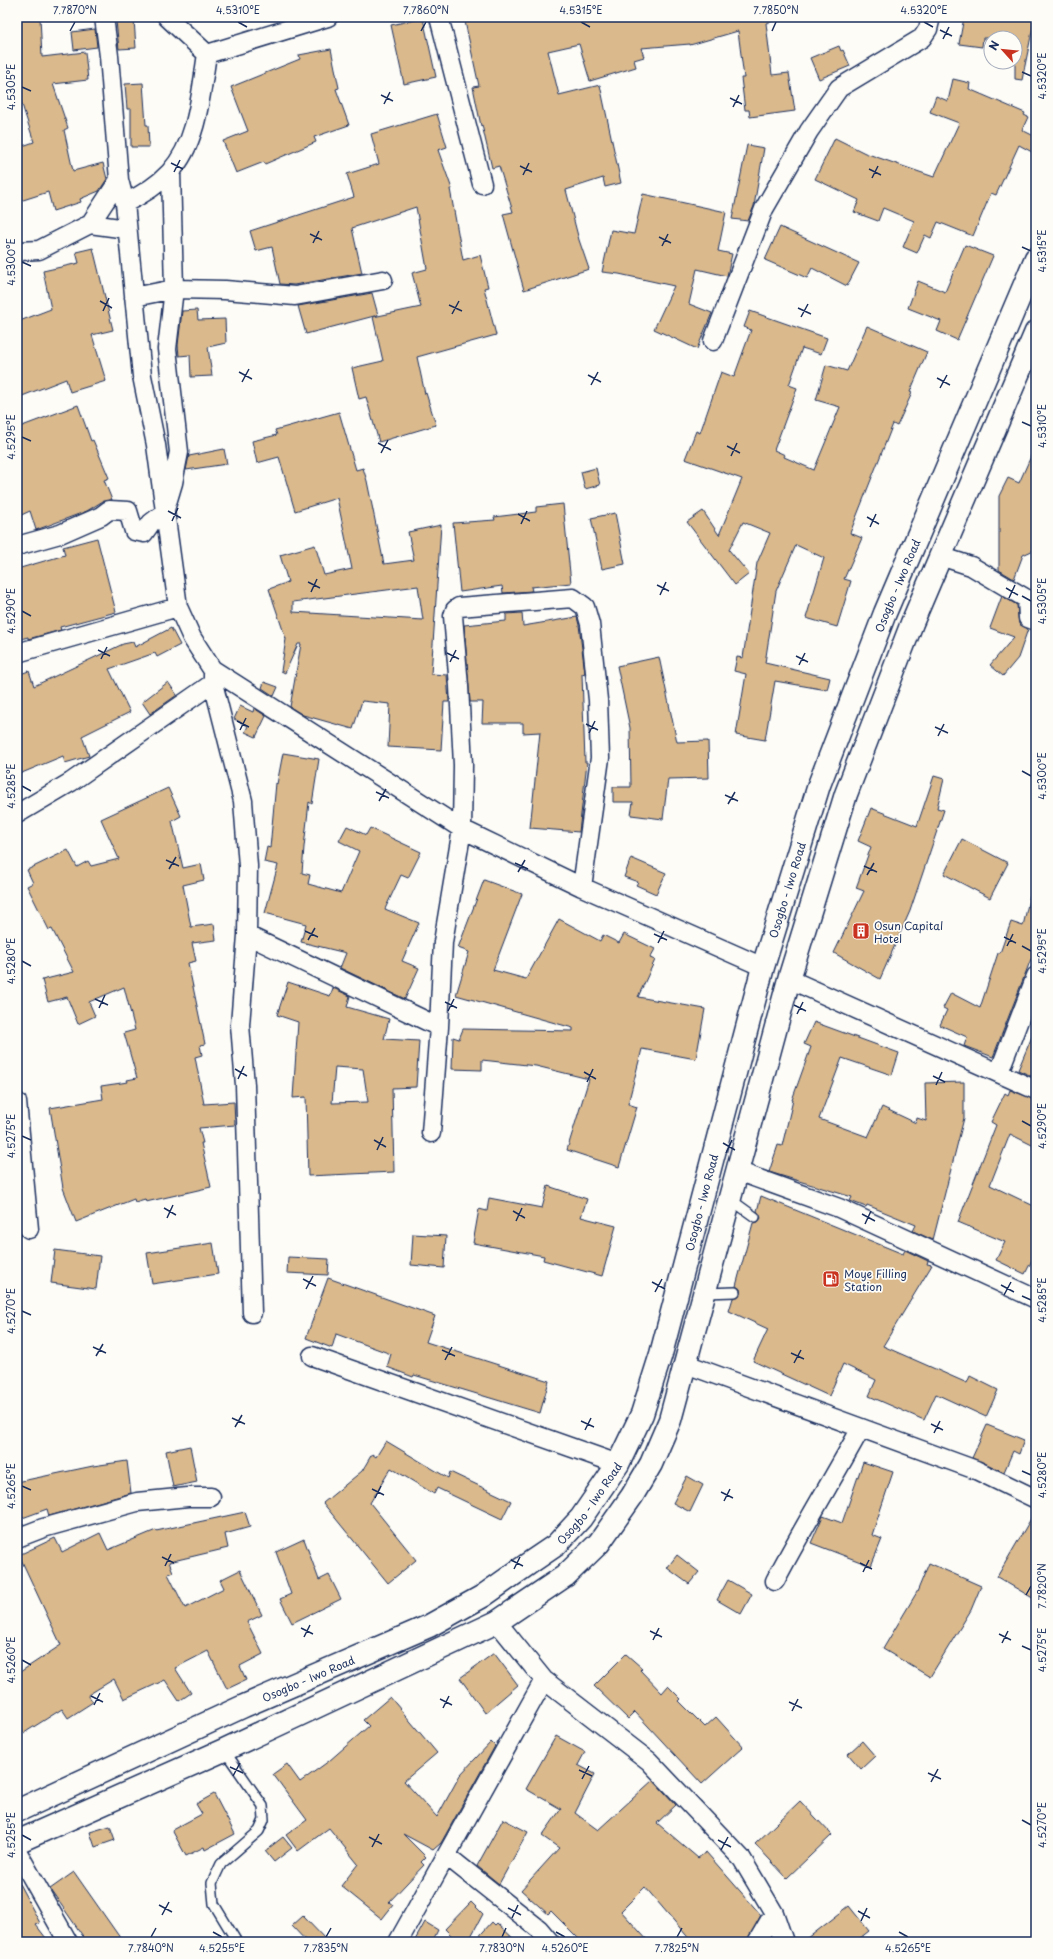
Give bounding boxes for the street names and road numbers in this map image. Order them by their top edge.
street label: Osogbo - Iwo Road [870,536,924,634]
street label: Osogbo - Iwo Road [764,839,810,940]
street label: Osogbo - Iwo Road [680,1152,722,1253]
street label: Osogbo - Iwo Road [552,1458,626,1548]
street label: Osogbo - Iwo Road [259,1651,358,1706]

